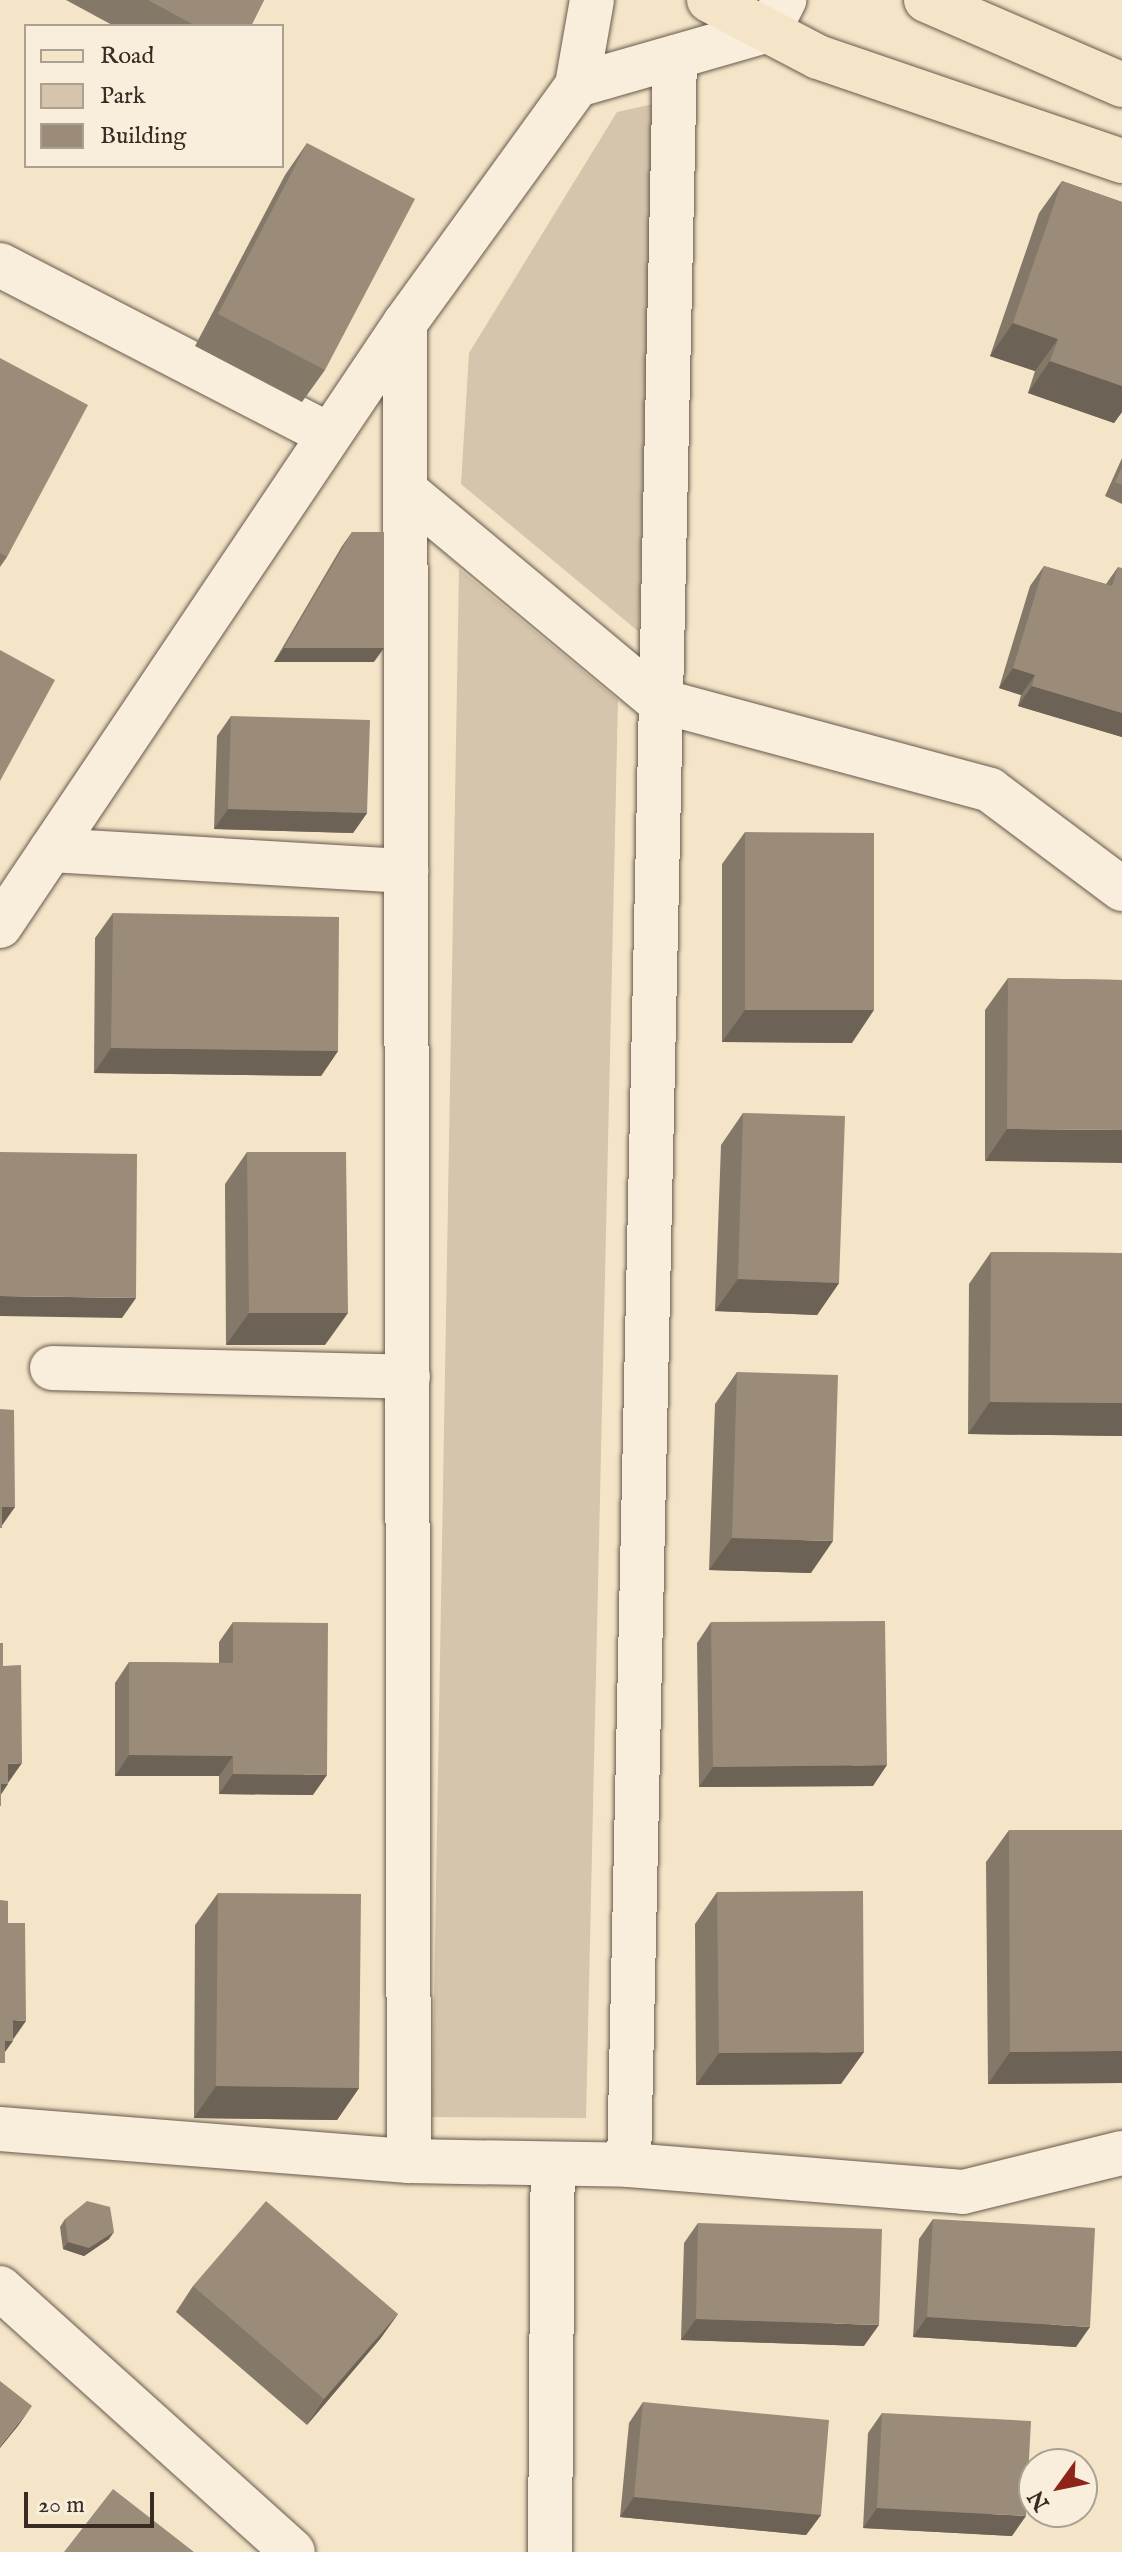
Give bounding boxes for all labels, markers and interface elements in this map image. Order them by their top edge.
legend [24,24,284,168]
text: Road [100,41,154,72]
text: Park [100,81,146,112]
text: Building [100,121,186,152]
north arrow [1018,2448,1098,2528]
scale bar [28,2476,158,2526]
text: N [1023,2484,1056,2516]
text: 20 m [38,2490,85,2521]

